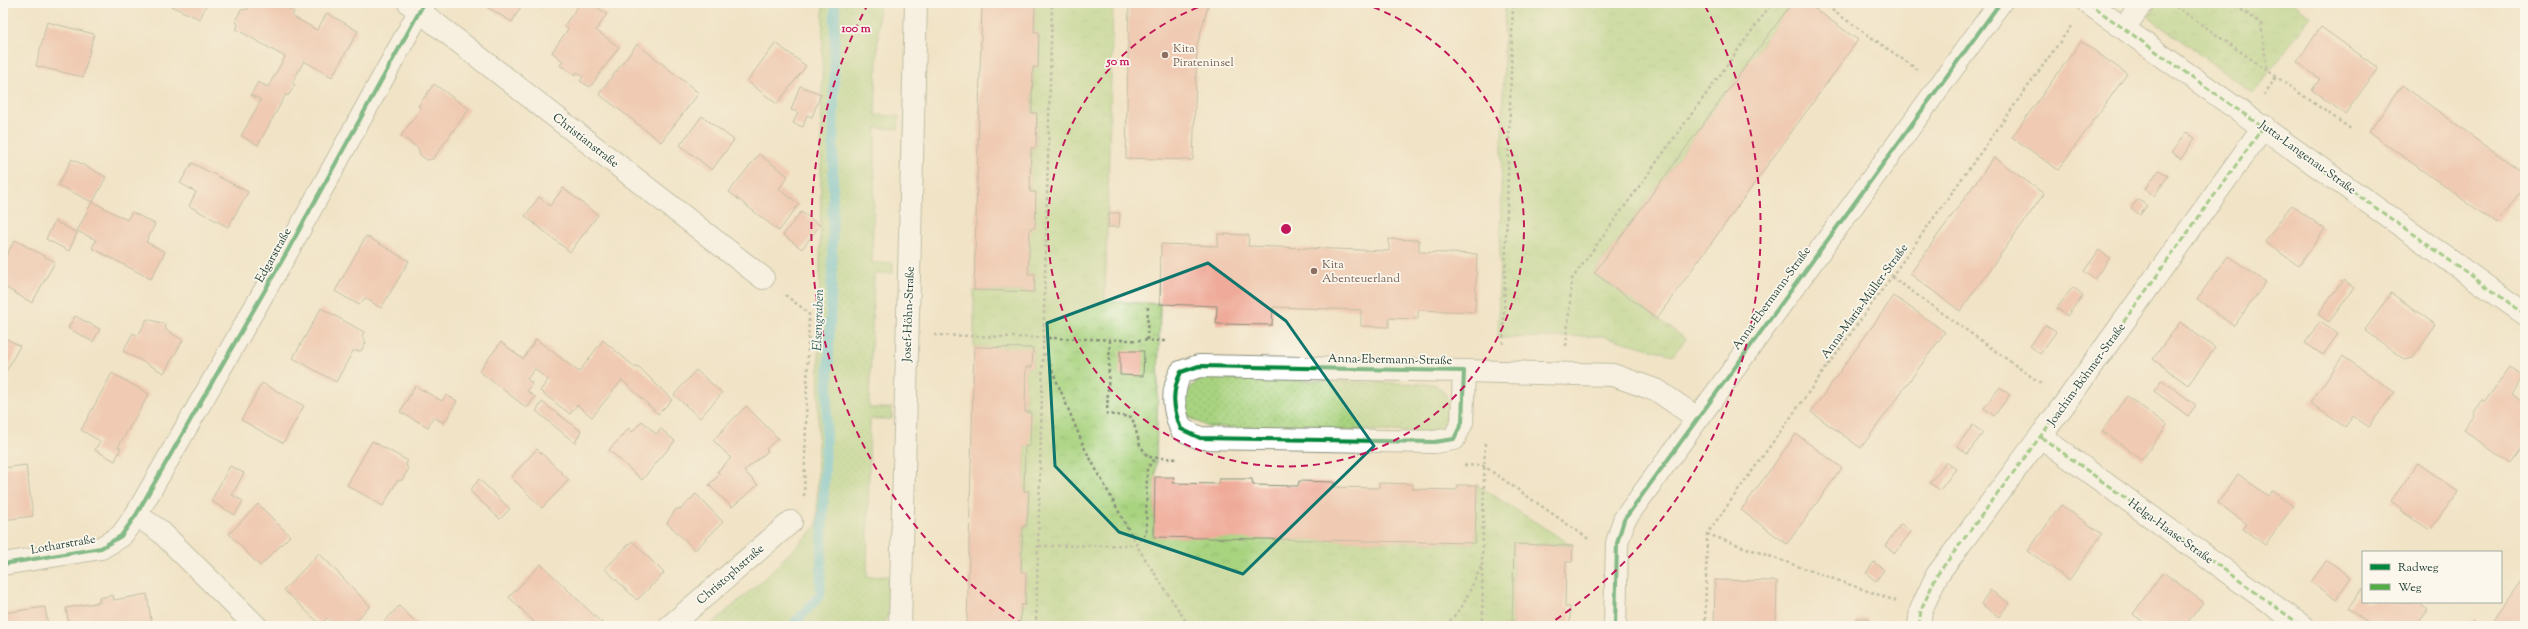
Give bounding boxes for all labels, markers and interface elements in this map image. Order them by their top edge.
text: 100 m [840,20,871,38]
place label: Kita Pirateninsel [1173,40,1234,72]
marker: Kita Pirateninsel [1160,50,1170,60]
text: 50 m [1106,53,1130,71]
street label: Christianstraße [548,109,623,173]
street label: Jutta-Langenau-Straße [2254,116,2360,199]
centre of rings [1279,222,1293,236]
street label: Edgarstraße [251,224,297,286]
street label: Anna-Maria-Müller-Straße [1817,240,1913,363]
street label: Anna-Ebermann-Straße [1728,243,1816,354]
place label: Kita Abenteuerland [1322,256,1400,288]
street label: Josef-Höhn-Straße [898,266,920,363]
marker: Kita Abenteuerland [1309,266,1319,276]
water label: Elsengraben [809,289,829,351]
street label: Joachim-Böhmer-Straße [2043,319,2131,431]
street label: Anna-Ebermann-Straße [1328,350,1453,370]
street label: Helga-Haase-Straße [2124,495,2217,569]
street label: Lotharstraße [29,530,97,560]
street label: Christophstraße [693,540,769,609]
legend [2362,551,2502,603]
text: Radweg [2398,559,2439,577]
text: Weg [2398,579,2422,597]

